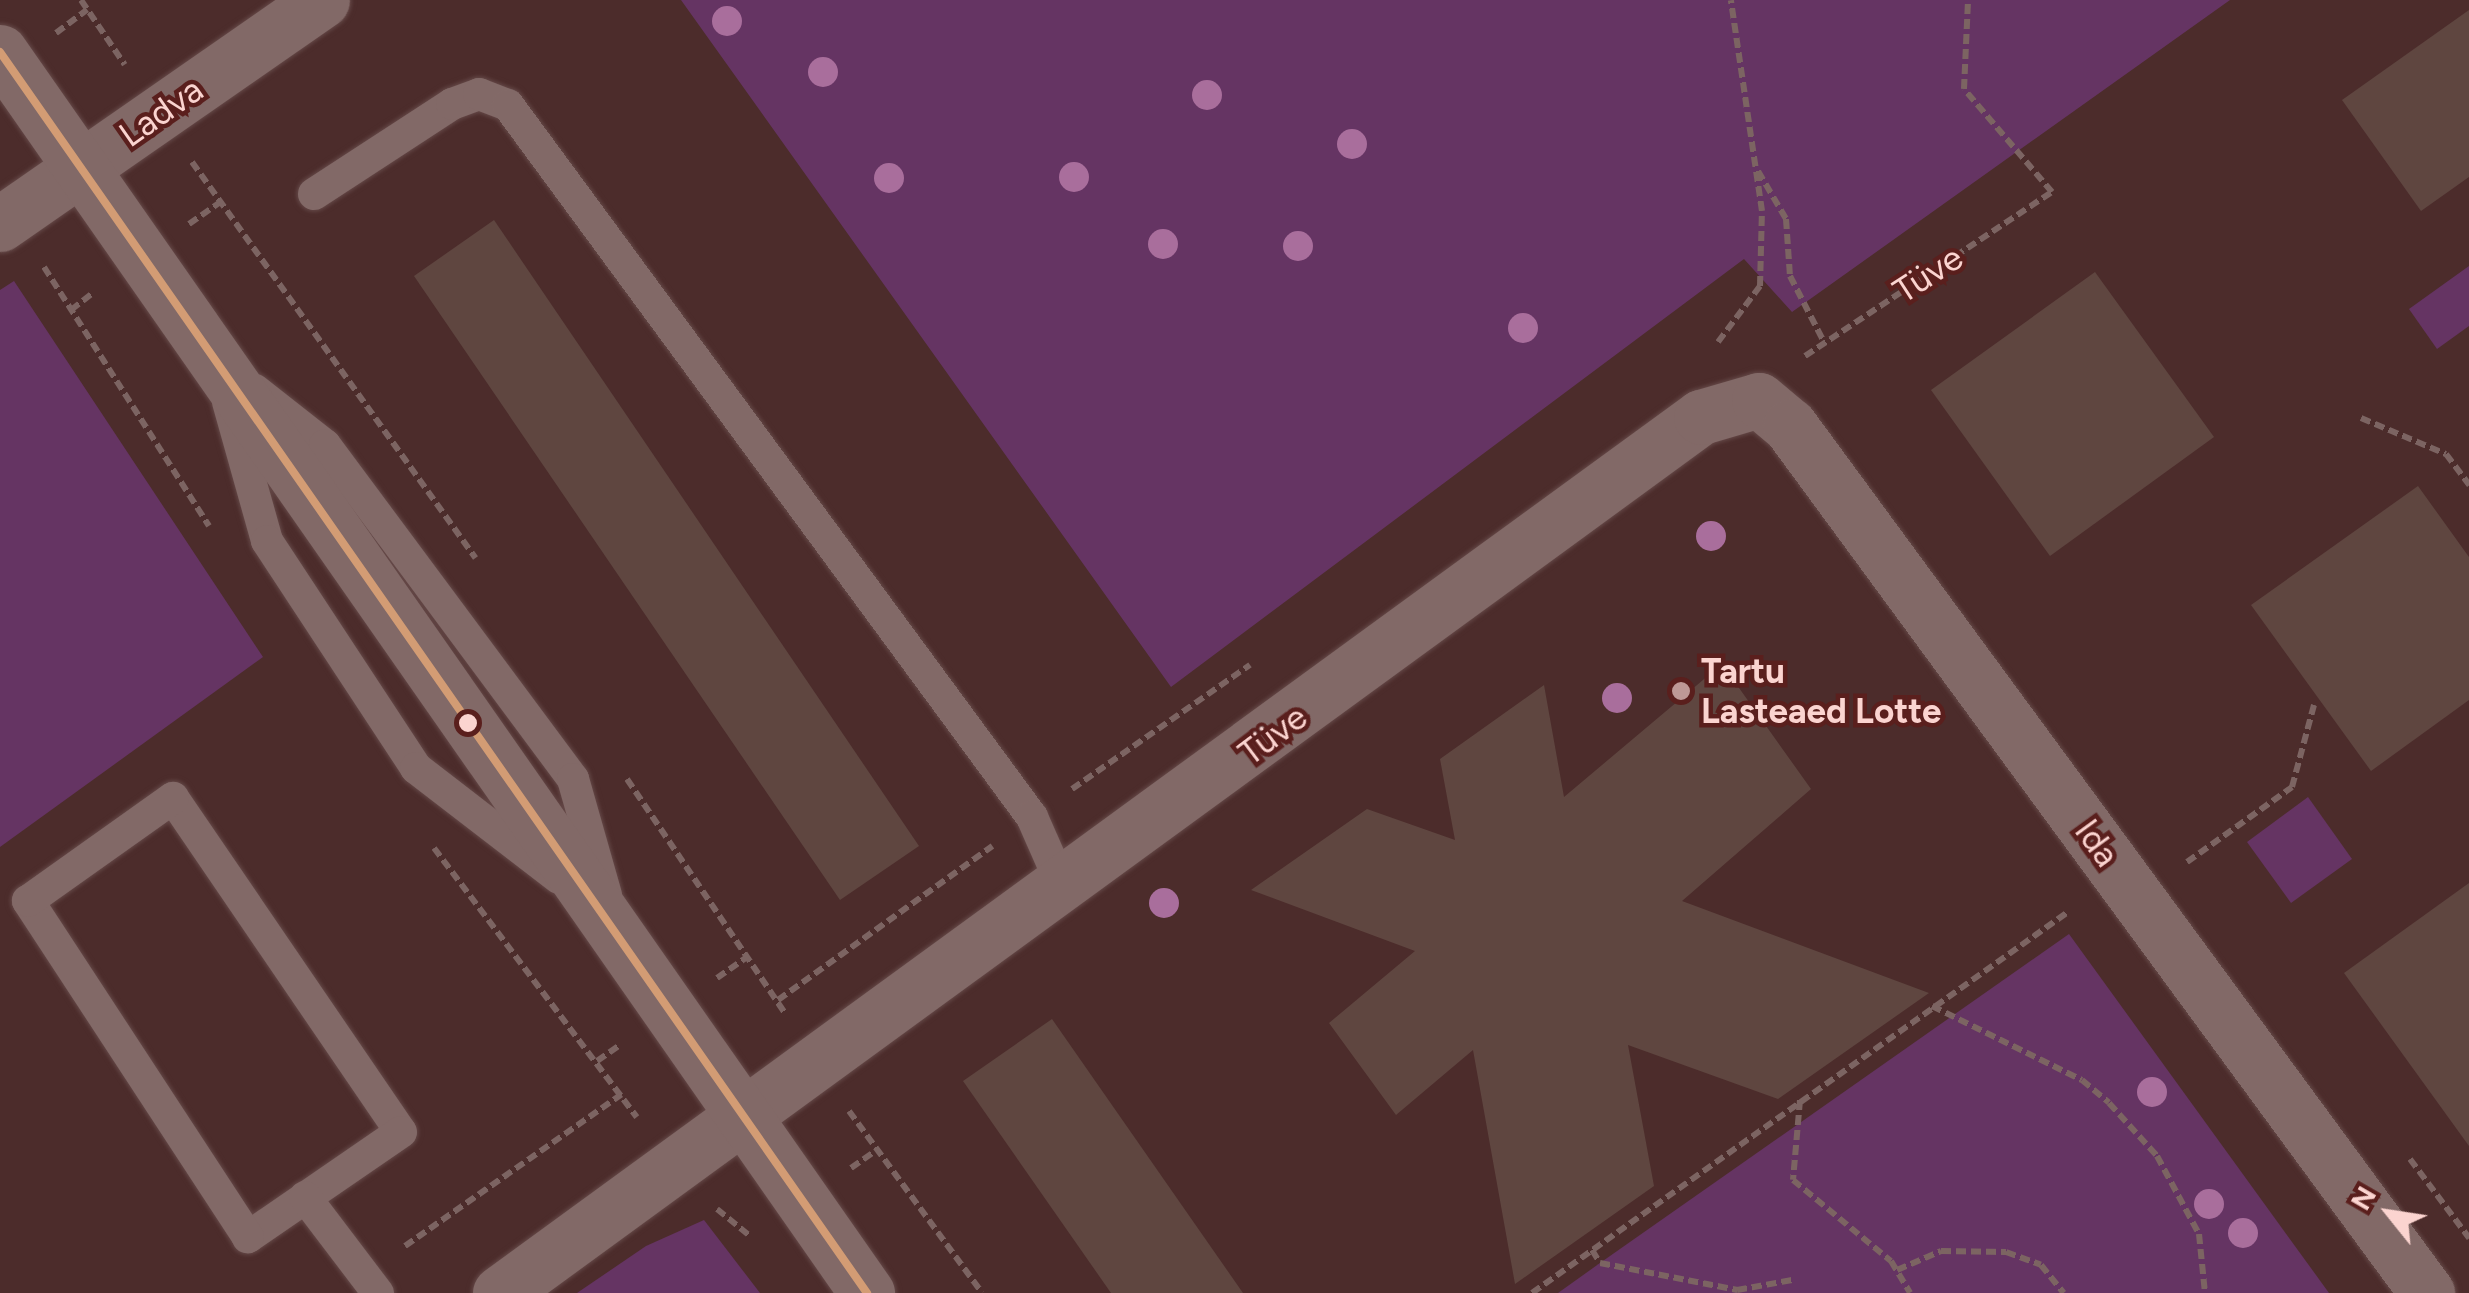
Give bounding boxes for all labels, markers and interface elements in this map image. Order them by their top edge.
street label: Ladva [111,68,211,156]
street label: Tüve [1885,236,1971,312]
place label: Tartu Lasteaed Lotte [1701,650,1941,732]
marker: Tartu Lasteaed Lotte [1670,680,1692,702]
street label: Tüve [1231,696,1315,774]
unlabelled marker [458,713,478,733]
street label: Ida [2066,811,2128,875]
north arrow [2339,1163,2439,1263]
text: N [2343,1180,2383,1216]

